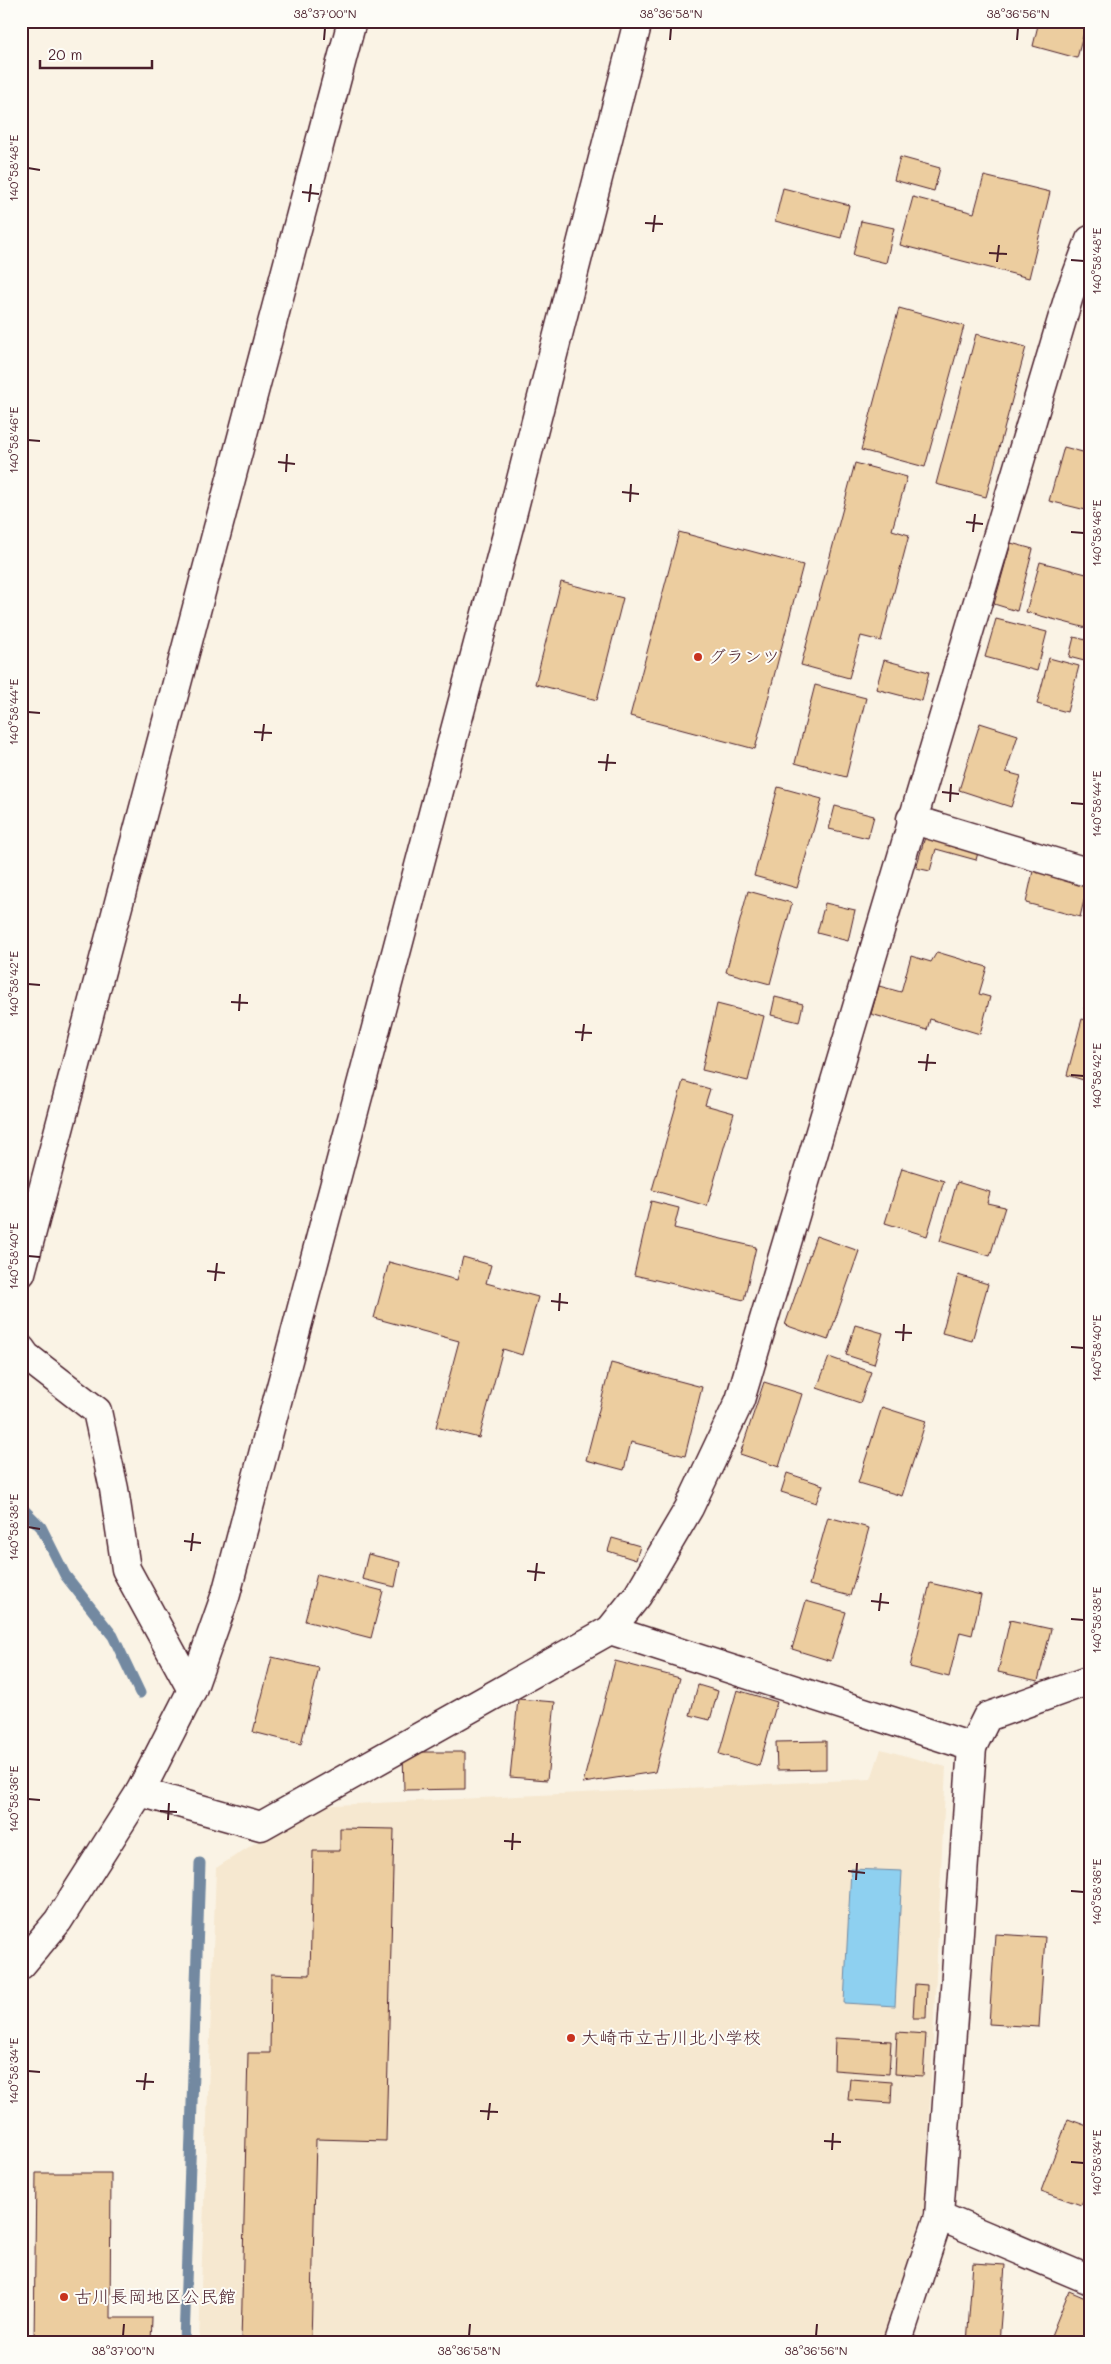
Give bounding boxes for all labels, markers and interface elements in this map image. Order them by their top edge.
text: 38°37'00"N [293,5,357,21]
text: 38°36'58"N [639,5,703,21]
text: 38°36'56"N [986,5,1050,21]
scale bar [40,38,152,70]
text: 20 m [48,44,82,64]
text: 140°58'48"E [5,135,21,201]
text: 140°58'48"E [1088,228,1104,294]
text: 140°58'46"E [5,407,21,473]
text: 140°58'46"E [1088,500,1104,566]
place label: グランツ [708,644,780,668]
marker: グランツ [692,651,704,663]
text: 140°58'44"E [5,679,21,745]
text: 140°58'44"E [1088,771,1104,837]
text: 140°58'42"E [5,951,21,1017]
text: 140°58'42"E [1088,1043,1104,1109]
text: 140°58'40"E [5,1222,21,1289]
text: 140°58'40"E [1088,1314,1104,1381]
text: 140°58'38"E [5,1494,21,1560]
text: 140°58'38"E [1088,1587,1104,1653]
text: 140°58'36"E [5,1766,21,1832]
text: 140°58'36"E [1088,1859,1104,1925]
place label: 大崎市立古川北小学校 [581,2025,761,2049]
marker: 大崎市立古川北小学校 [565,2032,577,2044]
text: 140°58'34"E [5,2038,21,2104]
text: 140°58'34"E [1088,2130,1104,2196]
place label: 古川長岡地区公民館 [74,2284,236,2308]
marker: 古川長岡地区公民館 [58,2291,70,2303]
text: 38°37'00"N [91,2342,155,2358]
text: 38°36'58"N [437,2342,501,2358]
text: 38°36'56"N [784,2342,848,2358]

